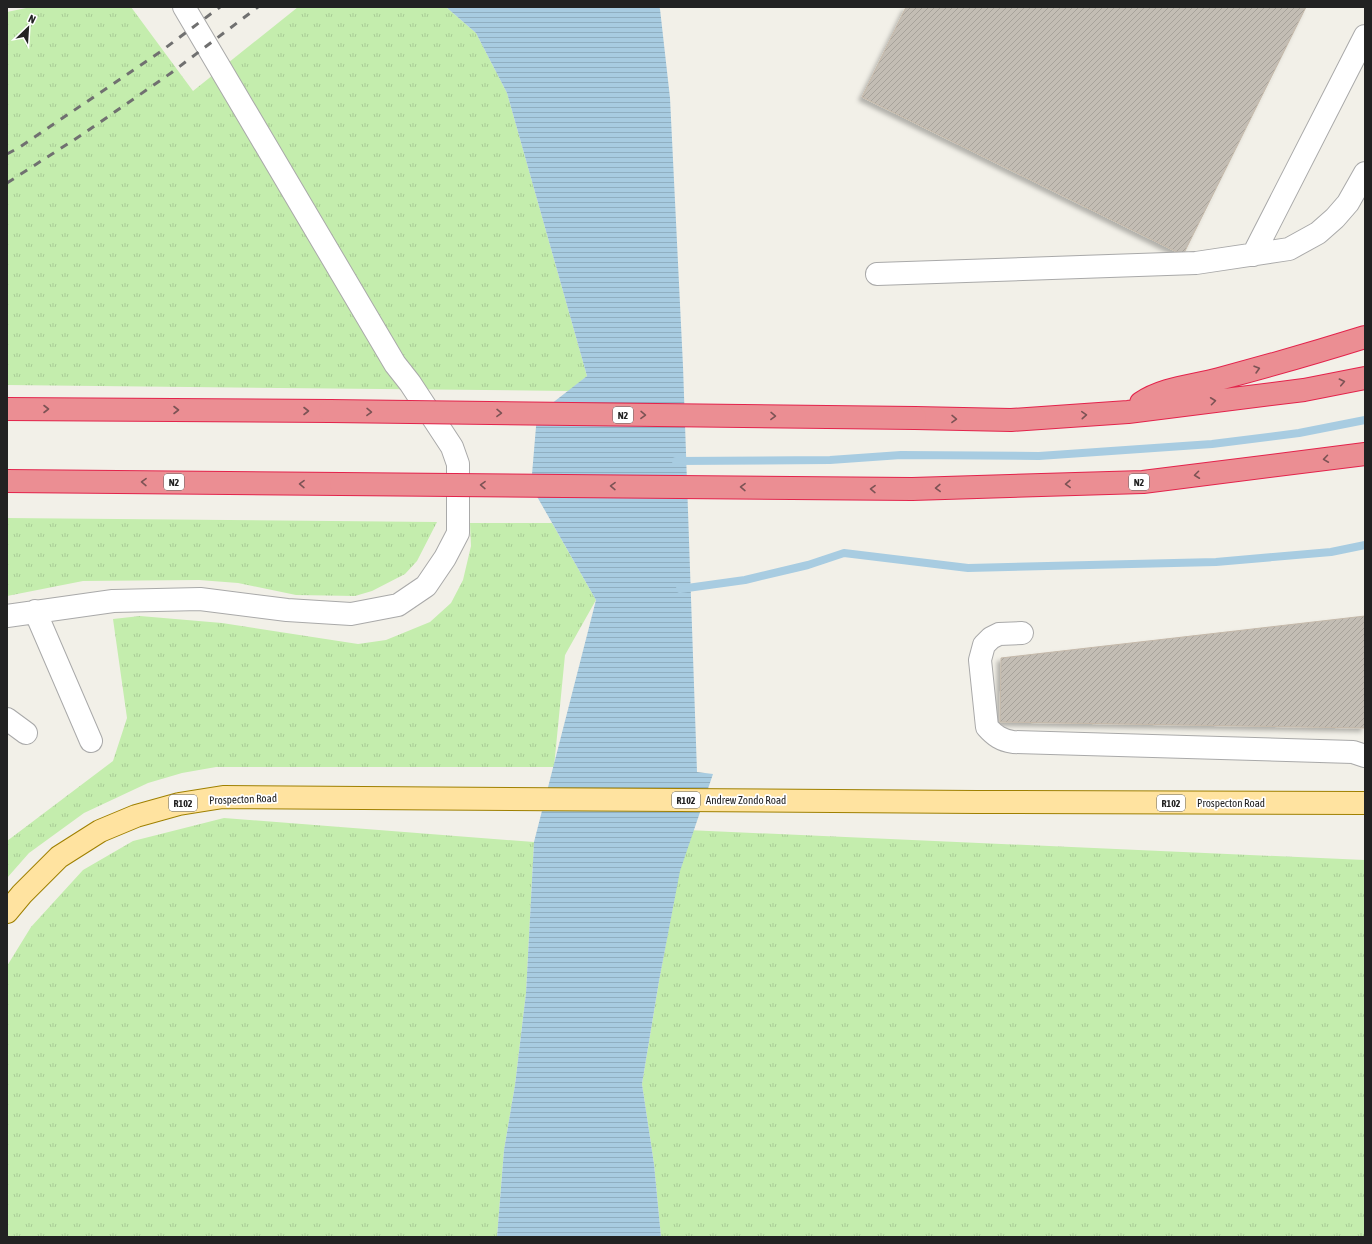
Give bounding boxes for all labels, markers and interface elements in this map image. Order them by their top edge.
north arrow [8,8,48,48]
text: N [27,12,38,26]
one-way arrow [1254,365,1260,373]
one-way arrow [1339,379,1345,387]
one-way arrow [1210,397,1216,406]
one-way arrow [43,405,49,414]
one-way arrow [173,406,179,414]
one-way arrow [303,407,309,415]
road number: N2 [613,407,633,423]
one-way arrow [366,408,372,416]
one-way arrow [496,409,502,417]
one-way arrow [1081,410,1087,419]
one-way arrow [640,411,646,419]
one-way arrow [770,412,776,420]
one-way arrow [951,415,957,423]
one-way arrow [1323,454,1329,463]
one-way arrow [1194,470,1200,479]
road number: N2 [164,474,184,490]
road number: N2 [1129,474,1149,490]
one-way arrow [141,478,147,486]
one-way arrow [1065,479,1071,488]
one-way arrow [299,480,305,488]
one-way arrow [480,481,486,489]
one-way arrow [610,482,616,490]
one-way arrow [740,483,746,492]
one-way arrow [935,484,941,492]
one-way arrow [870,485,876,493]
street label: Prospecton Road [209,792,277,806]
road number: R102 [672,792,700,808]
street label: Andrew Zondo Road [706,794,786,806]
road number: R102 [169,795,197,811]
road number: R102 [1157,795,1185,811]
street label: Prospecton Road [1197,797,1265,809]

